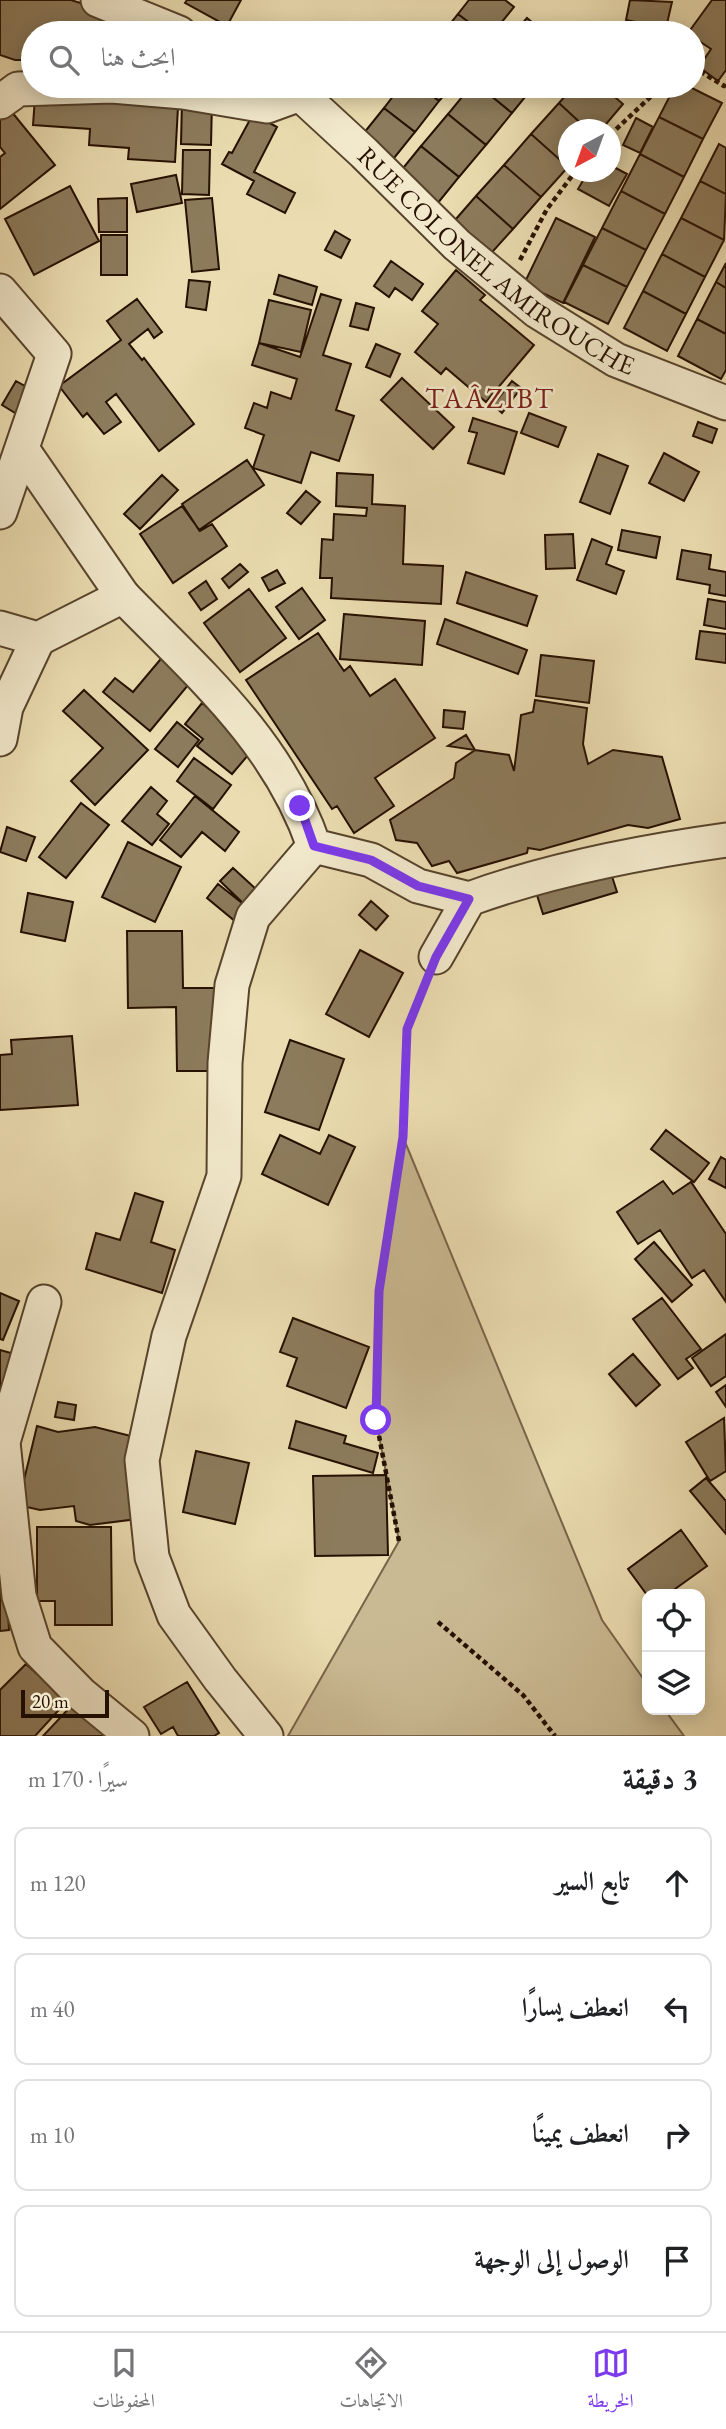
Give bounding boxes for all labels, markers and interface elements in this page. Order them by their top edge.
search box [21,21,705,98]
text: ابحث هنا [101,40,176,74]
icon: search [45,41,83,79]
north arrow [558,119,621,182]
street label: RUE COLONEL AMIROUCHE [350,139,640,383]
district label: TAÂZIBT [425,380,555,416]
route end [284,790,315,821]
route start [360,1404,391,1435]
map controls [642,1589,705,1715]
button: locate [642,1589,705,1652]
button: layers [642,1652,705,1715]
scale bar [21,1687,108,1719]
text: 20 m [32,1689,69,1714]
text: 3 دقيقة [623,1759,698,1798]
text: سيرًا · 170 m [28,1764,128,1794]
text: تابع السير [555,1864,629,1898]
icon: ahead [658,1864,696,1902]
text: 120 m [30,1868,86,1898]
text: انعطف يسارًا [522,1990,629,2024]
icon: left [658,1990,696,2028]
text: 40 m [30,1994,75,2024]
text: انعطف يمينًا [532,2116,629,2150]
icon: right [658,2116,696,2154]
text: 10 m [30,2120,75,2150]
text: الوصول إلى الوجهة [474,2242,629,2276]
icon: arrive [658,2242,696,2280]
tab: المحفوظات [92,2344,155,2419]
tab: الاتجاهات [340,2344,403,2419]
tab: الخريطة [587,2344,634,2419]

